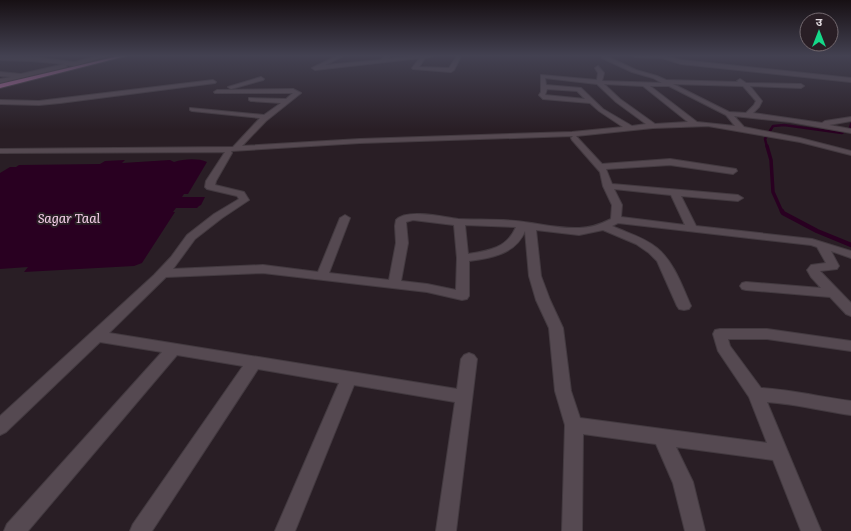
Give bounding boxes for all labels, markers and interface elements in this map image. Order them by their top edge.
north arrow [799,12,839,52]
text: उ [816,13,823,29]
water label: Sagar Taal [38,208,100,227]

